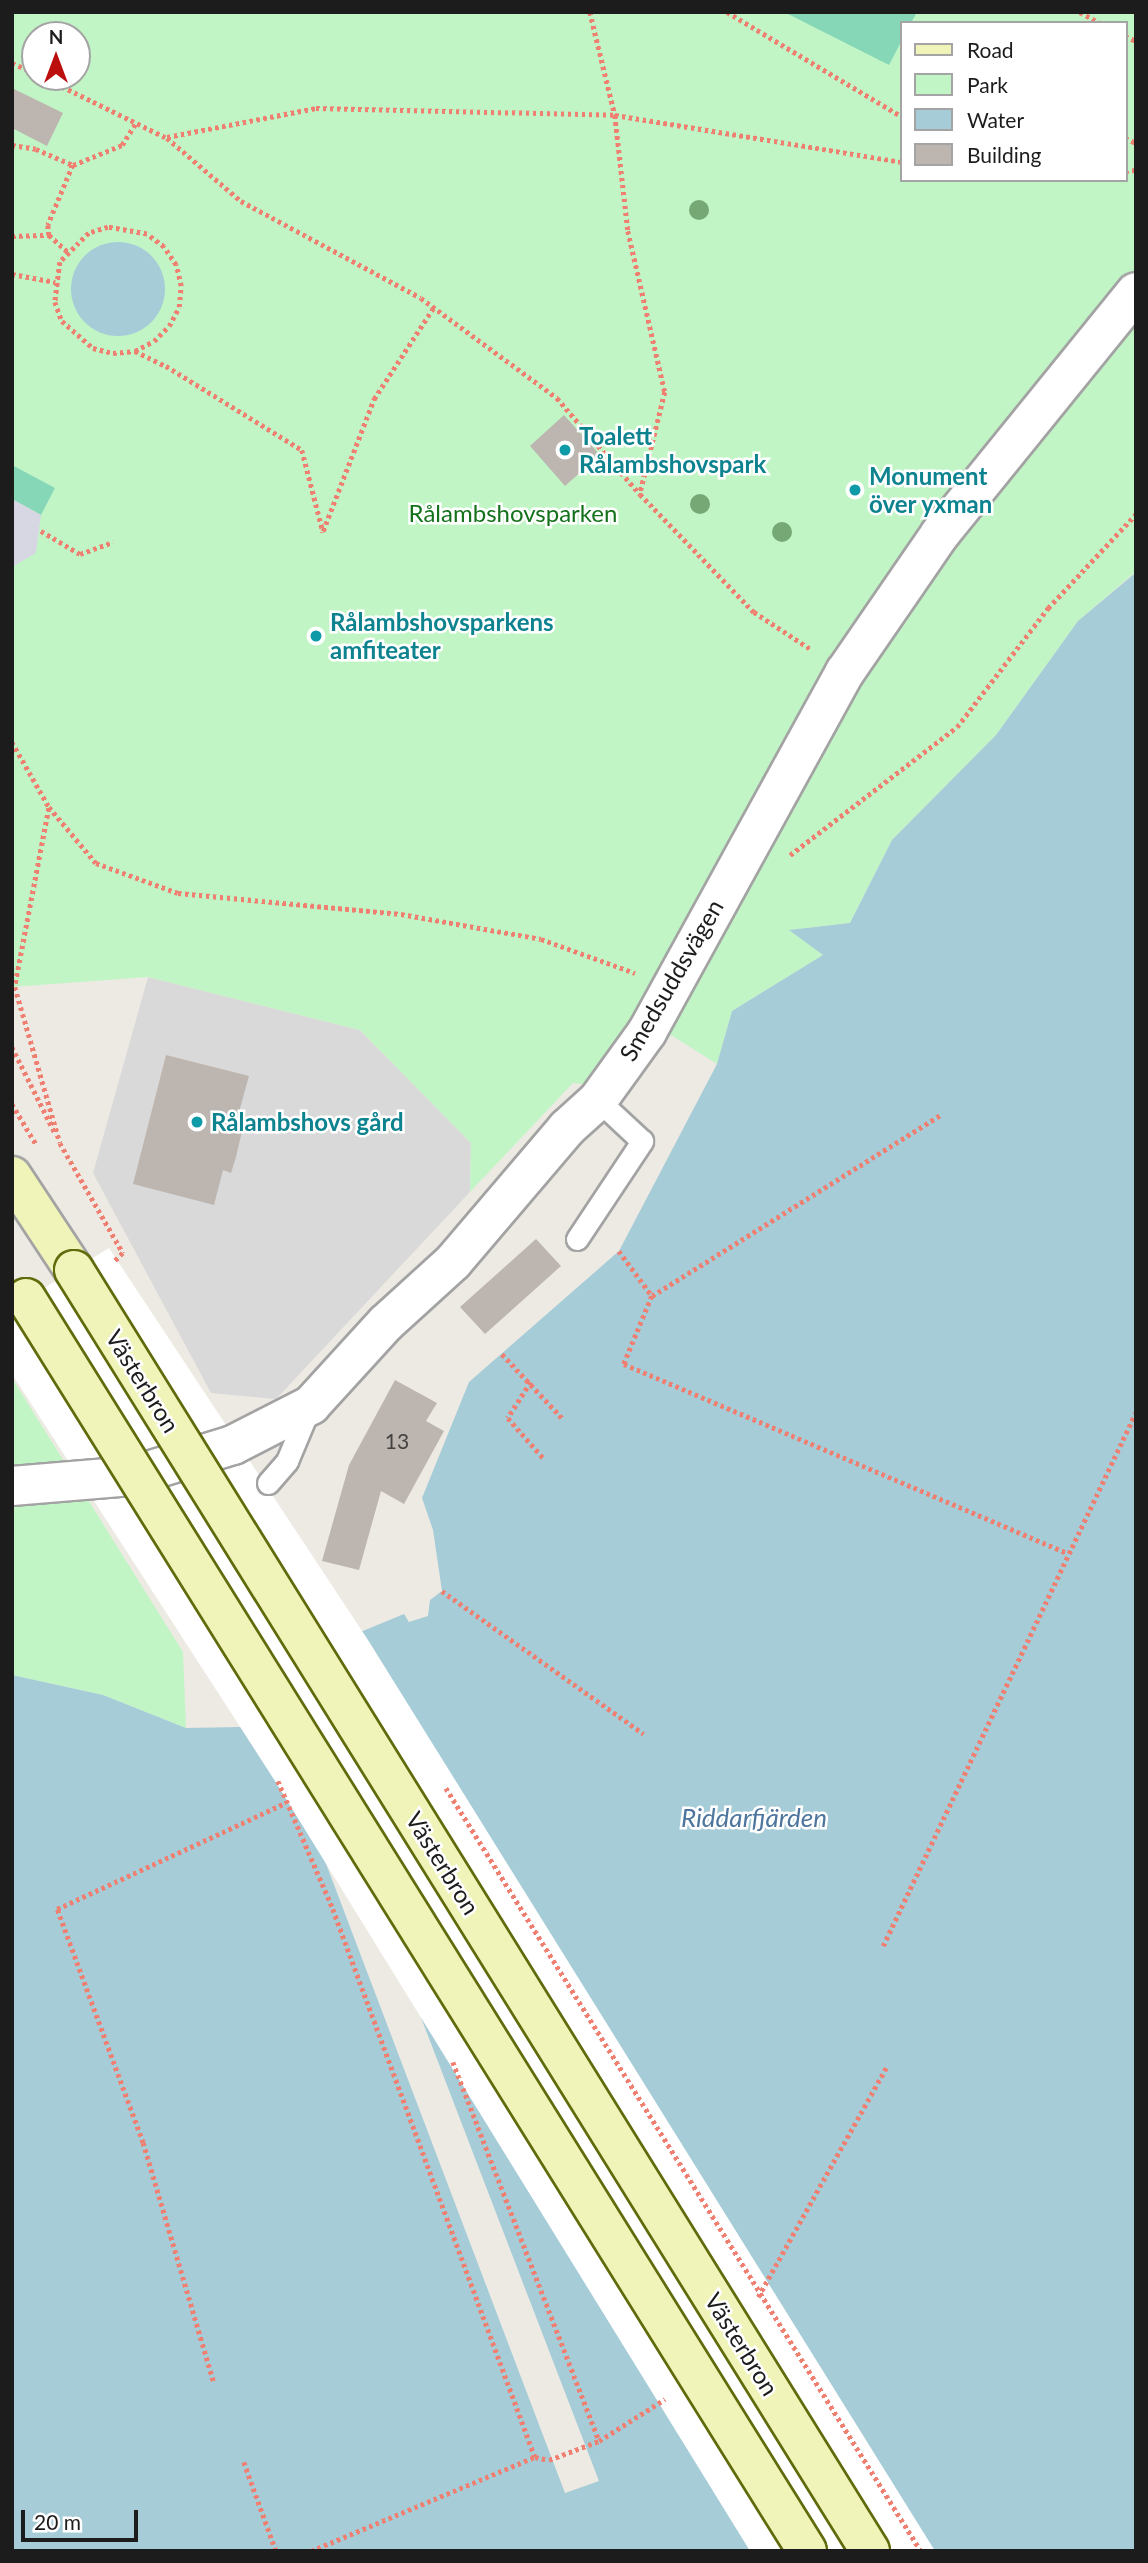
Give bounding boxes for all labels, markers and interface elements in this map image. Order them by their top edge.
north arrow [21,21,91,91]
legend [900,21,1127,182]
text: N [49,25,63,48]
text: Road [967,37,1014,62]
text: Park [967,72,1008,97]
text: Water [967,107,1024,132]
text: Building [967,142,1042,167]
place label: Toalett Rålambshovspark [579,422,766,478]
marker: Toalett Rålambshovspark [557,442,573,458]
place label: Monument över yxman [869,462,993,518]
marker: Monument över yxman [847,482,863,498]
park label: Rålambshovsparken [409,499,617,527]
place label: Rålambshovsparkens amfiteater [330,608,554,664]
marker: Rålambshovsparkens amfiteater [308,628,324,644]
street label: Smedsuddsvägen [613,894,729,1066]
place label: Rålambshovs gård [211,1108,404,1136]
marker: Rålambshovs gård [189,1114,205,1130]
street label: Västerbron [100,1324,186,1438]
house number: 13 [385,1428,409,1454]
water label: Riddarfjärden [681,1802,827,1834]
street label: Västerbron [400,1806,486,1920]
street label: Västerbron [699,2287,785,2401]
scale bar [24,2496,142,2540]
text: 20 m [34,2509,81,2534]

